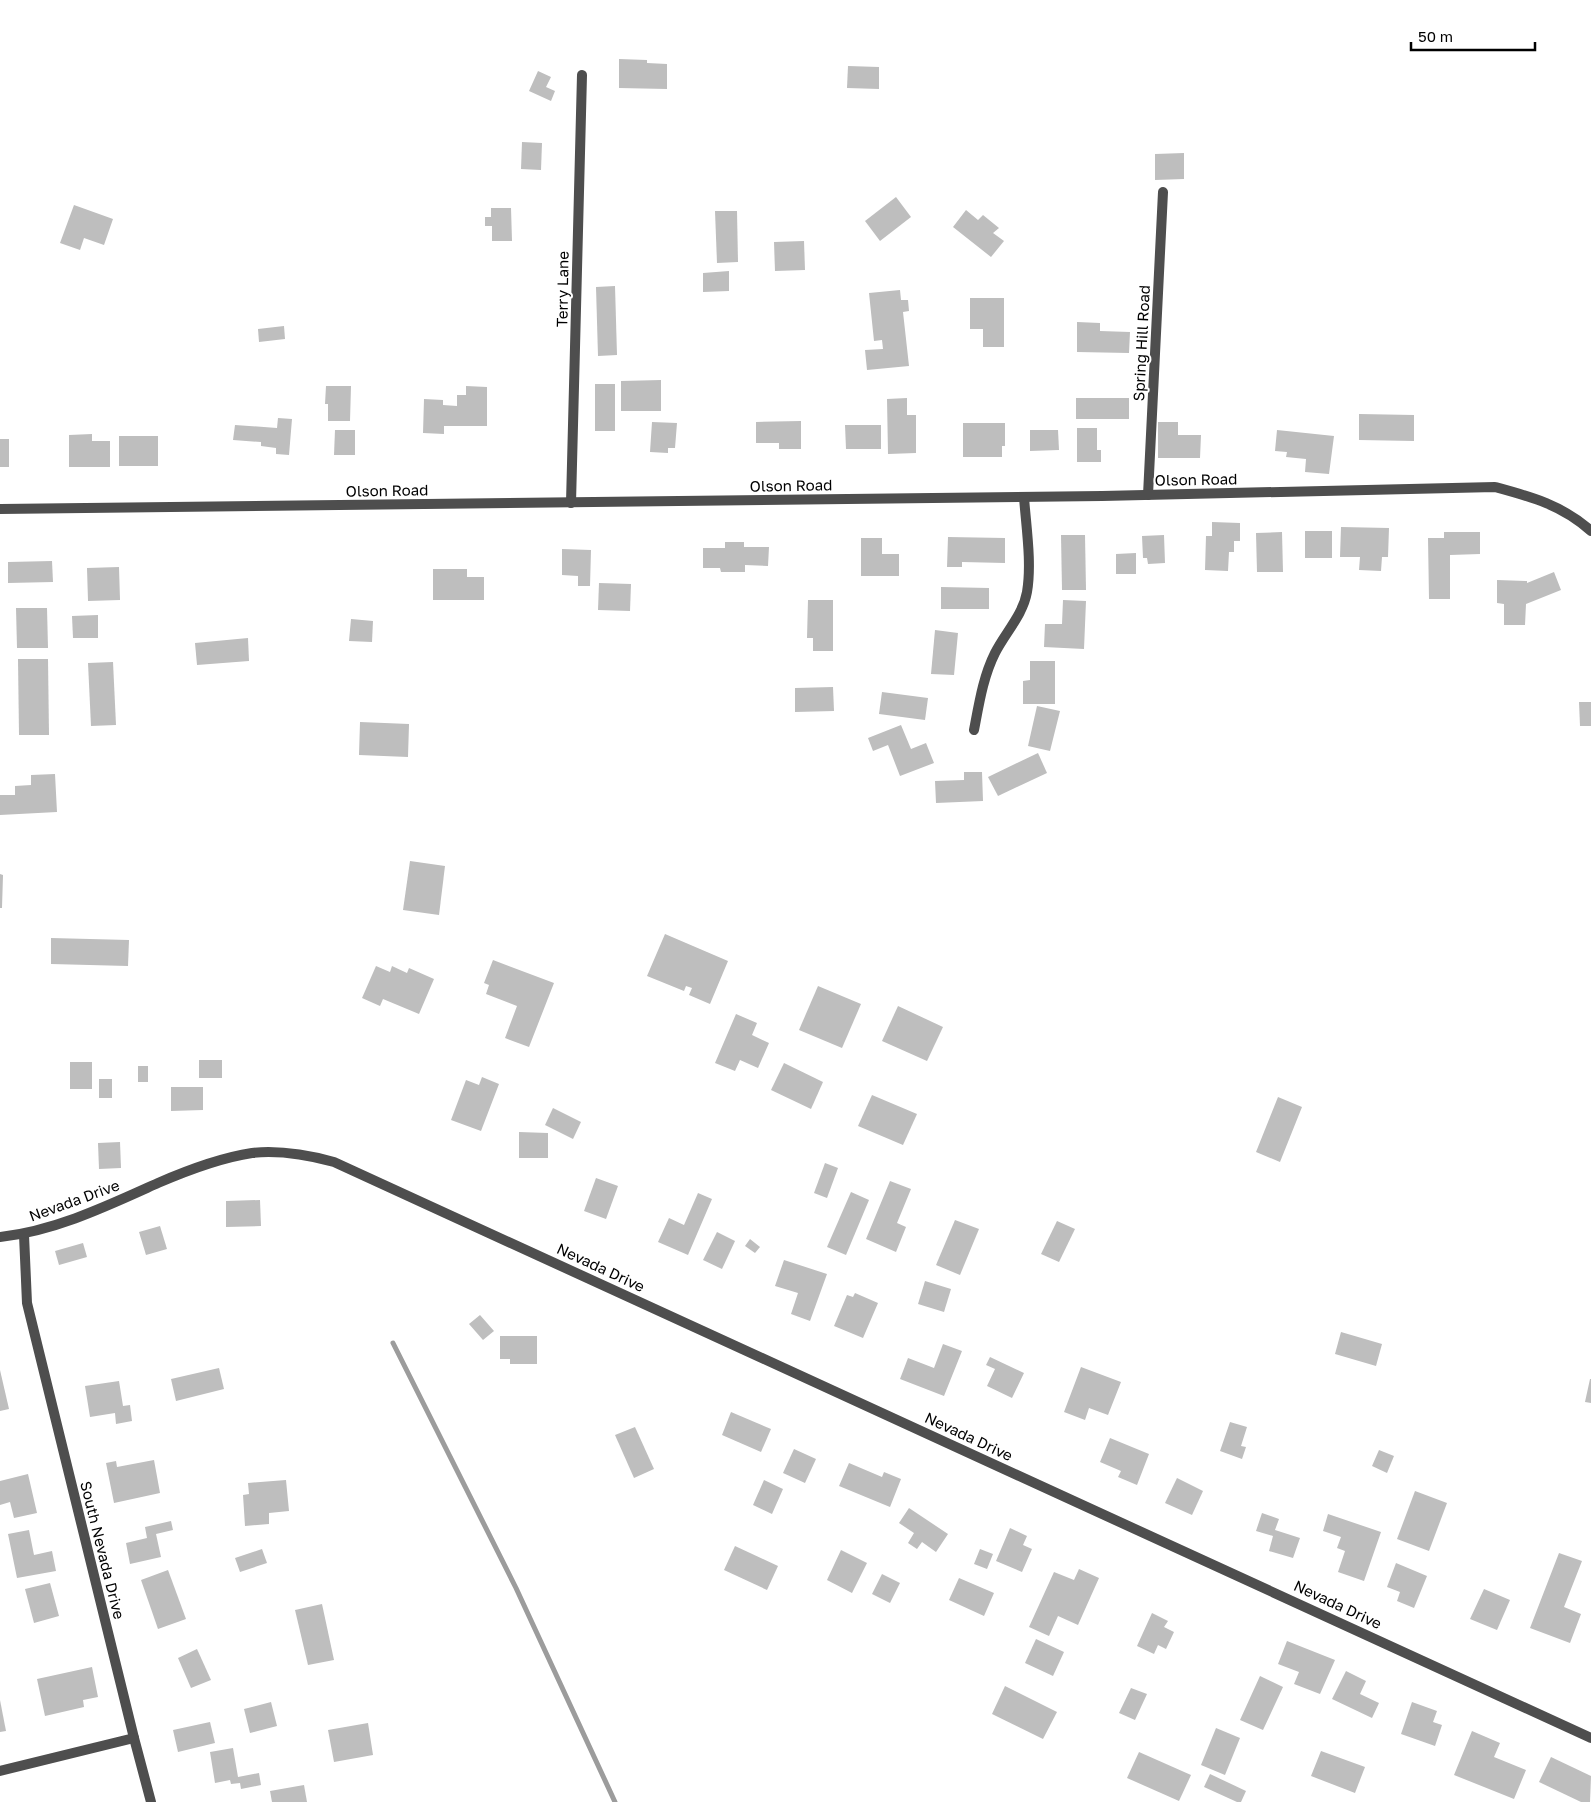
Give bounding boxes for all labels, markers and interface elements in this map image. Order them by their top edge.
scale bar [1411,20,1535,52]
text: 50 m [1418,27,1453,45]
street label: Terry Lane [552,251,572,327]
street label: Spring Hill Road [1129,284,1153,402]
street label: Olson Road [1155,469,1237,489]
street label: Olson Road [750,475,832,495]
street label: Olson Road [346,480,428,500]
street label: Nevada Drive [26,1175,122,1225]
street label: Nevada Drive [554,1239,648,1295]
street label: Nevada Drive [922,1408,1016,1464]
street label: South Nevada Drive [77,1479,129,1621]
street label: Nevada Drive [1291,1576,1385,1632]

